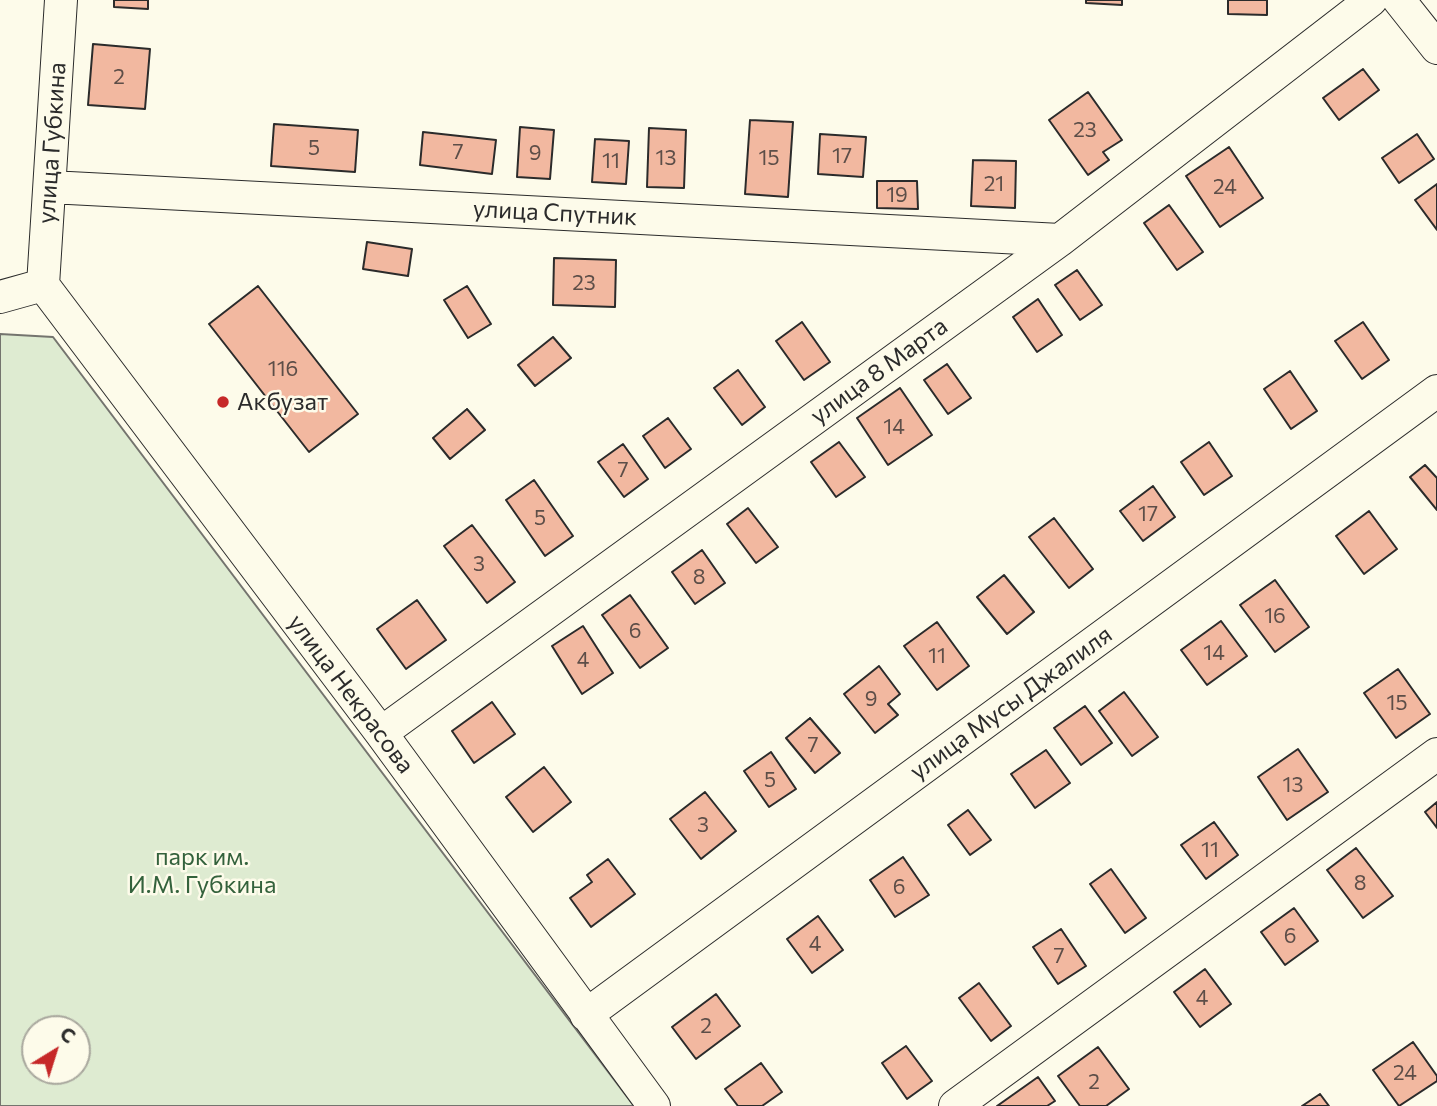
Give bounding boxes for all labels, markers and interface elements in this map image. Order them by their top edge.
street label: улица Губкина [32,61,72,225]
house number: 2 [113,64,125,90]
house number: 23 [1073,117,1097,143]
house number: 5 [308,135,320,161]
house number: 7 [452,139,464,165]
house number: 9 [529,140,541,166]
house number: 17 [832,143,852,169]
house number: 13 [656,145,676,171]
house number: 15 [758,145,780,171]
house number: 11 [602,148,620,174]
house number: 21 [984,171,1004,197]
house number: 24 [1213,174,1237,200]
house number: 19 [886,182,908,208]
street label: улица Спутник [472,194,638,232]
house number: 23 [572,270,596,296]
street label: улица 8 Марта [805,312,953,430]
house number: 116 [268,356,298,382]
place label: Акбузат [237,388,328,416]
marker: Акбузат [215,394,231,410]
house number: 14 [883,414,905,440]
house number: 7 [617,457,629,483]
house number: 17 [1138,501,1158,527]
house number: 5 [534,505,546,531]
house number: 3 [473,551,485,577]
house number: 8 [693,564,705,590]
house number: 16 [1264,603,1286,629]
street label: улица Некрасова [282,609,420,779]
house number: 6 [629,618,641,644]
street label: улица Мусы Джалиля [904,620,1118,786]
house number: 14 [1203,640,1225,666]
house number: 11 [928,643,946,669]
house number: 4 [577,647,589,673]
house number: 9 [865,686,877,712]
house number: 15 [1386,690,1408,716]
house number: 7 [807,732,819,758]
house number: 5 [764,767,776,793]
house number: 13 [1283,772,1303,798]
house number: 3 [697,812,709,838]
house number: 11 [1201,837,1219,863]
park label: парк им. И.М. Губкина [128,843,276,899]
house number: 8 [1354,870,1366,896]
house number: 6 [893,874,905,900]
house number: 6 [1284,923,1296,949]
house number: 4 [809,931,821,957]
house number: 7 [1053,943,1065,969]
house number: 4 [1196,985,1208,1011]
house number: 2 [700,1013,712,1039]
north arrow [21,1015,91,1085]
text: С [56,1022,80,1048]
house number: 24 [1393,1060,1417,1086]
house number: 2 [1088,1069,1100,1095]

